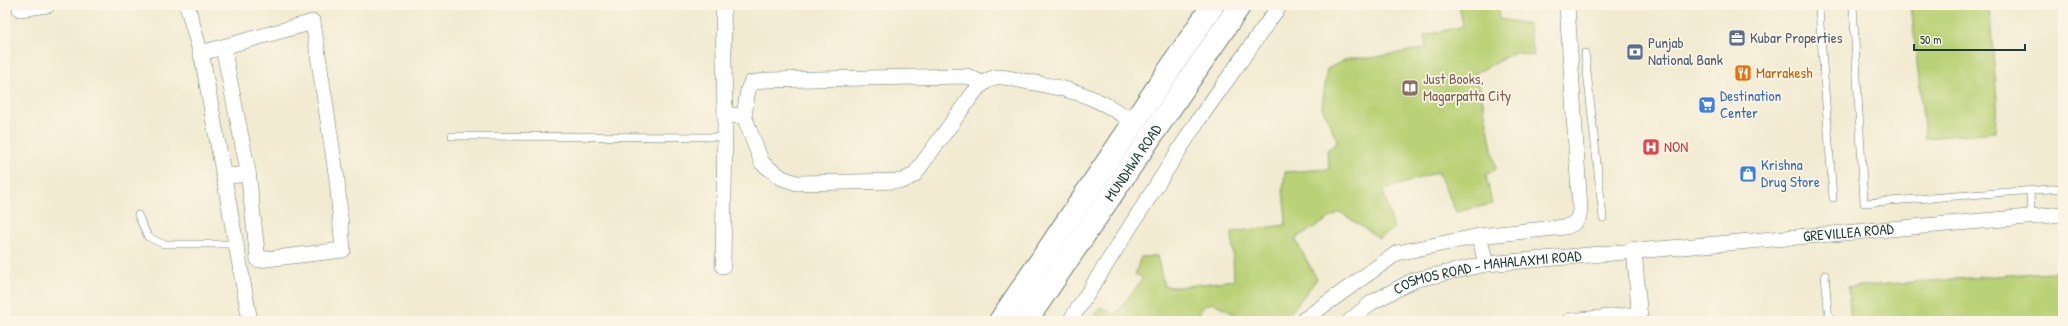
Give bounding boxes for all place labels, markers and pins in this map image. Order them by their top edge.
place label: Kubar Properties [1750,27,1843,48]
office icon: Kubar Properties [1727,28,1747,48]
place label: Punjab National Bank [1648,32,1723,70]
bank icon: Punjab National Bank [1625,42,1645,62]
place label: Marrakesh [1756,62,1813,83]
restaurant icon: Marrakesh [1733,63,1753,83]
place label: Just Books, Magarpatta City [1423,68,1511,106]
library icon: Just Books, Magarpatta City [1400,78,1420,98]
place label: Destination Center [1720,85,1782,123]
supermarket icon: Destination Center [1697,95,1717,115]
place label: NON [1664,136,1688,157]
hospital icon: NON [1641,137,1661,157]
place label: Krishna Drug Store [1761,154,1820,192]
shop icon: Krishna Drug Store [1738,164,1758,184]

